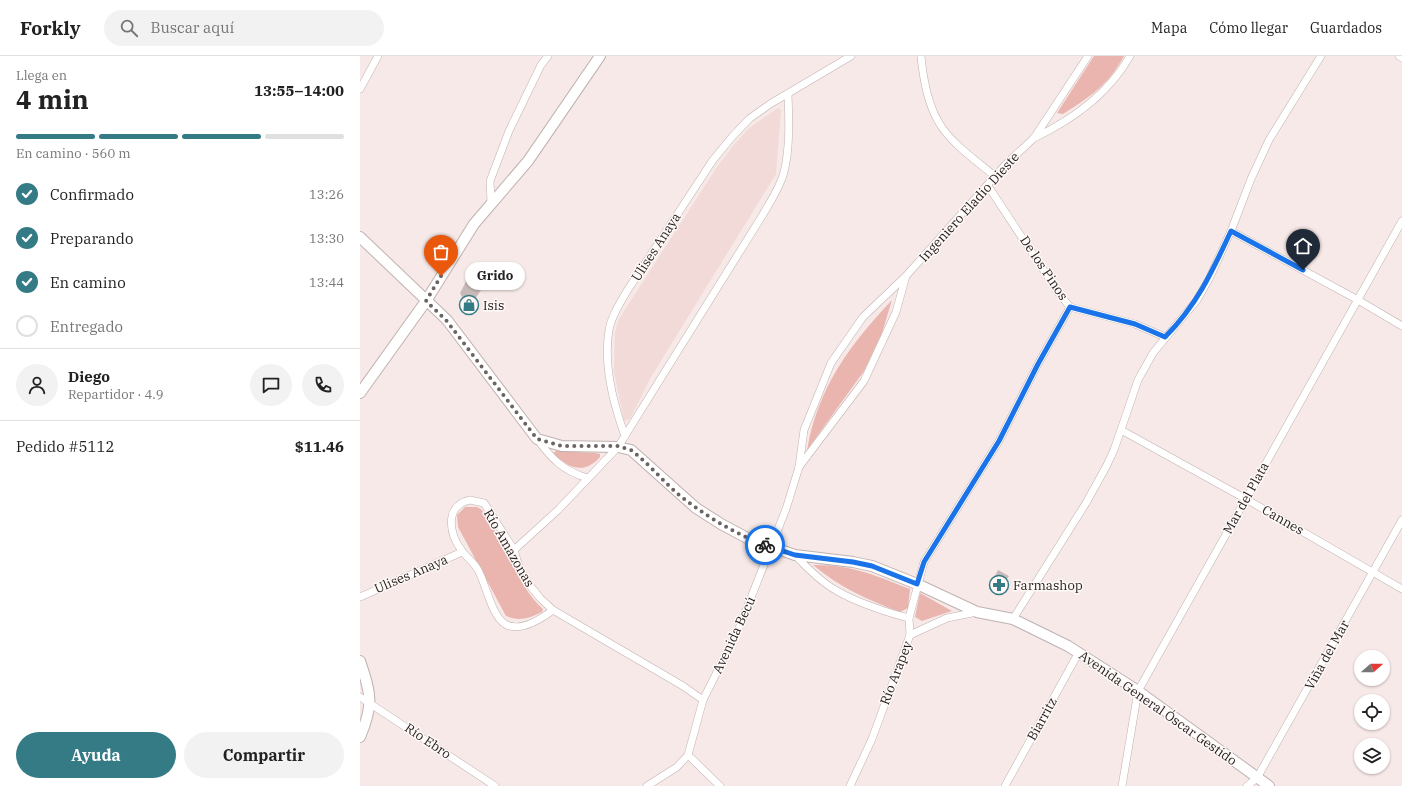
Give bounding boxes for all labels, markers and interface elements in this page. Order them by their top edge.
search box [104,10,384,46]
text: Forkly [20,16,80,40]
icon: search [118,17,140,39]
text: Buscar aquí [150,18,234,37]
text: Mapa [1151,19,1187,37]
text: Cómo llegar [1209,19,1288,37]
text: Guardados [1310,19,1382,37]
text: Llega en [16,67,67,84]
text: 13:55–14:00 [254,81,344,100]
text: 4 min [16,82,89,116]
text: En camino · 560 m [16,145,131,162]
street label: Ingeniero Eladio Dieste [915,149,1023,265]
icon: check [16,183,38,205]
text: Confirmado [50,185,134,204]
text: 13:26 [309,186,344,203]
street label: Ulises Anaya [628,210,684,284]
icon: check [16,227,38,249]
text: Preparando [50,229,133,248]
pin [1286,229,1320,270]
text: 13:30 [309,230,344,247]
street label: De los Pinos [1016,233,1072,303]
pin [424,235,458,276]
icon: home [1292,235,1314,257]
icon: bag [430,241,452,263]
callout: Grido [465,262,525,290]
text: Grido [477,267,513,284]
icon: check [16,271,38,293]
text: En camino [50,273,126,292]
text: 13:44 [309,274,344,291]
shop icon: Isis [458,294,480,316]
place label: Isis [483,297,504,314]
text: Entregado [50,317,123,336]
button: person [16,364,58,406]
button: chat [250,364,292,406]
button: phone [302,364,344,406]
text: Diego [68,367,110,386]
text: Repartidor · 4.9 [68,386,164,403]
text: Pedido #5112 [16,437,115,456]
text: $11.46 [295,437,344,456]
street label: Mar del Plata [1219,459,1273,537]
street label: Cannes [1259,501,1307,539]
street label: Río Amazonas [480,506,538,590]
courier [745,525,785,565]
icon: bike [754,534,776,556]
street label: Ulises Anaya [372,551,450,597]
pharmacy icon: Farmashop [988,574,1010,596]
place label: Farmashop [1013,577,1083,594]
street label: Avenida Becú [709,594,759,676]
street label: Viña del Mar [1301,617,1353,693]
street label: Río Arapey [876,639,916,707]
street label: Avenida General Óscar Gestido [1076,647,1240,769]
north arrow [1354,650,1390,686]
map controls [1354,650,1390,774]
street label: Biarritz [1023,694,1061,744]
button: locate [1354,694,1390,730]
street label: Río Ebro [402,719,454,763]
button: Ayuda [16,732,176,778]
button: Compartir [184,732,344,778]
button: layers [1354,738,1390,774]

